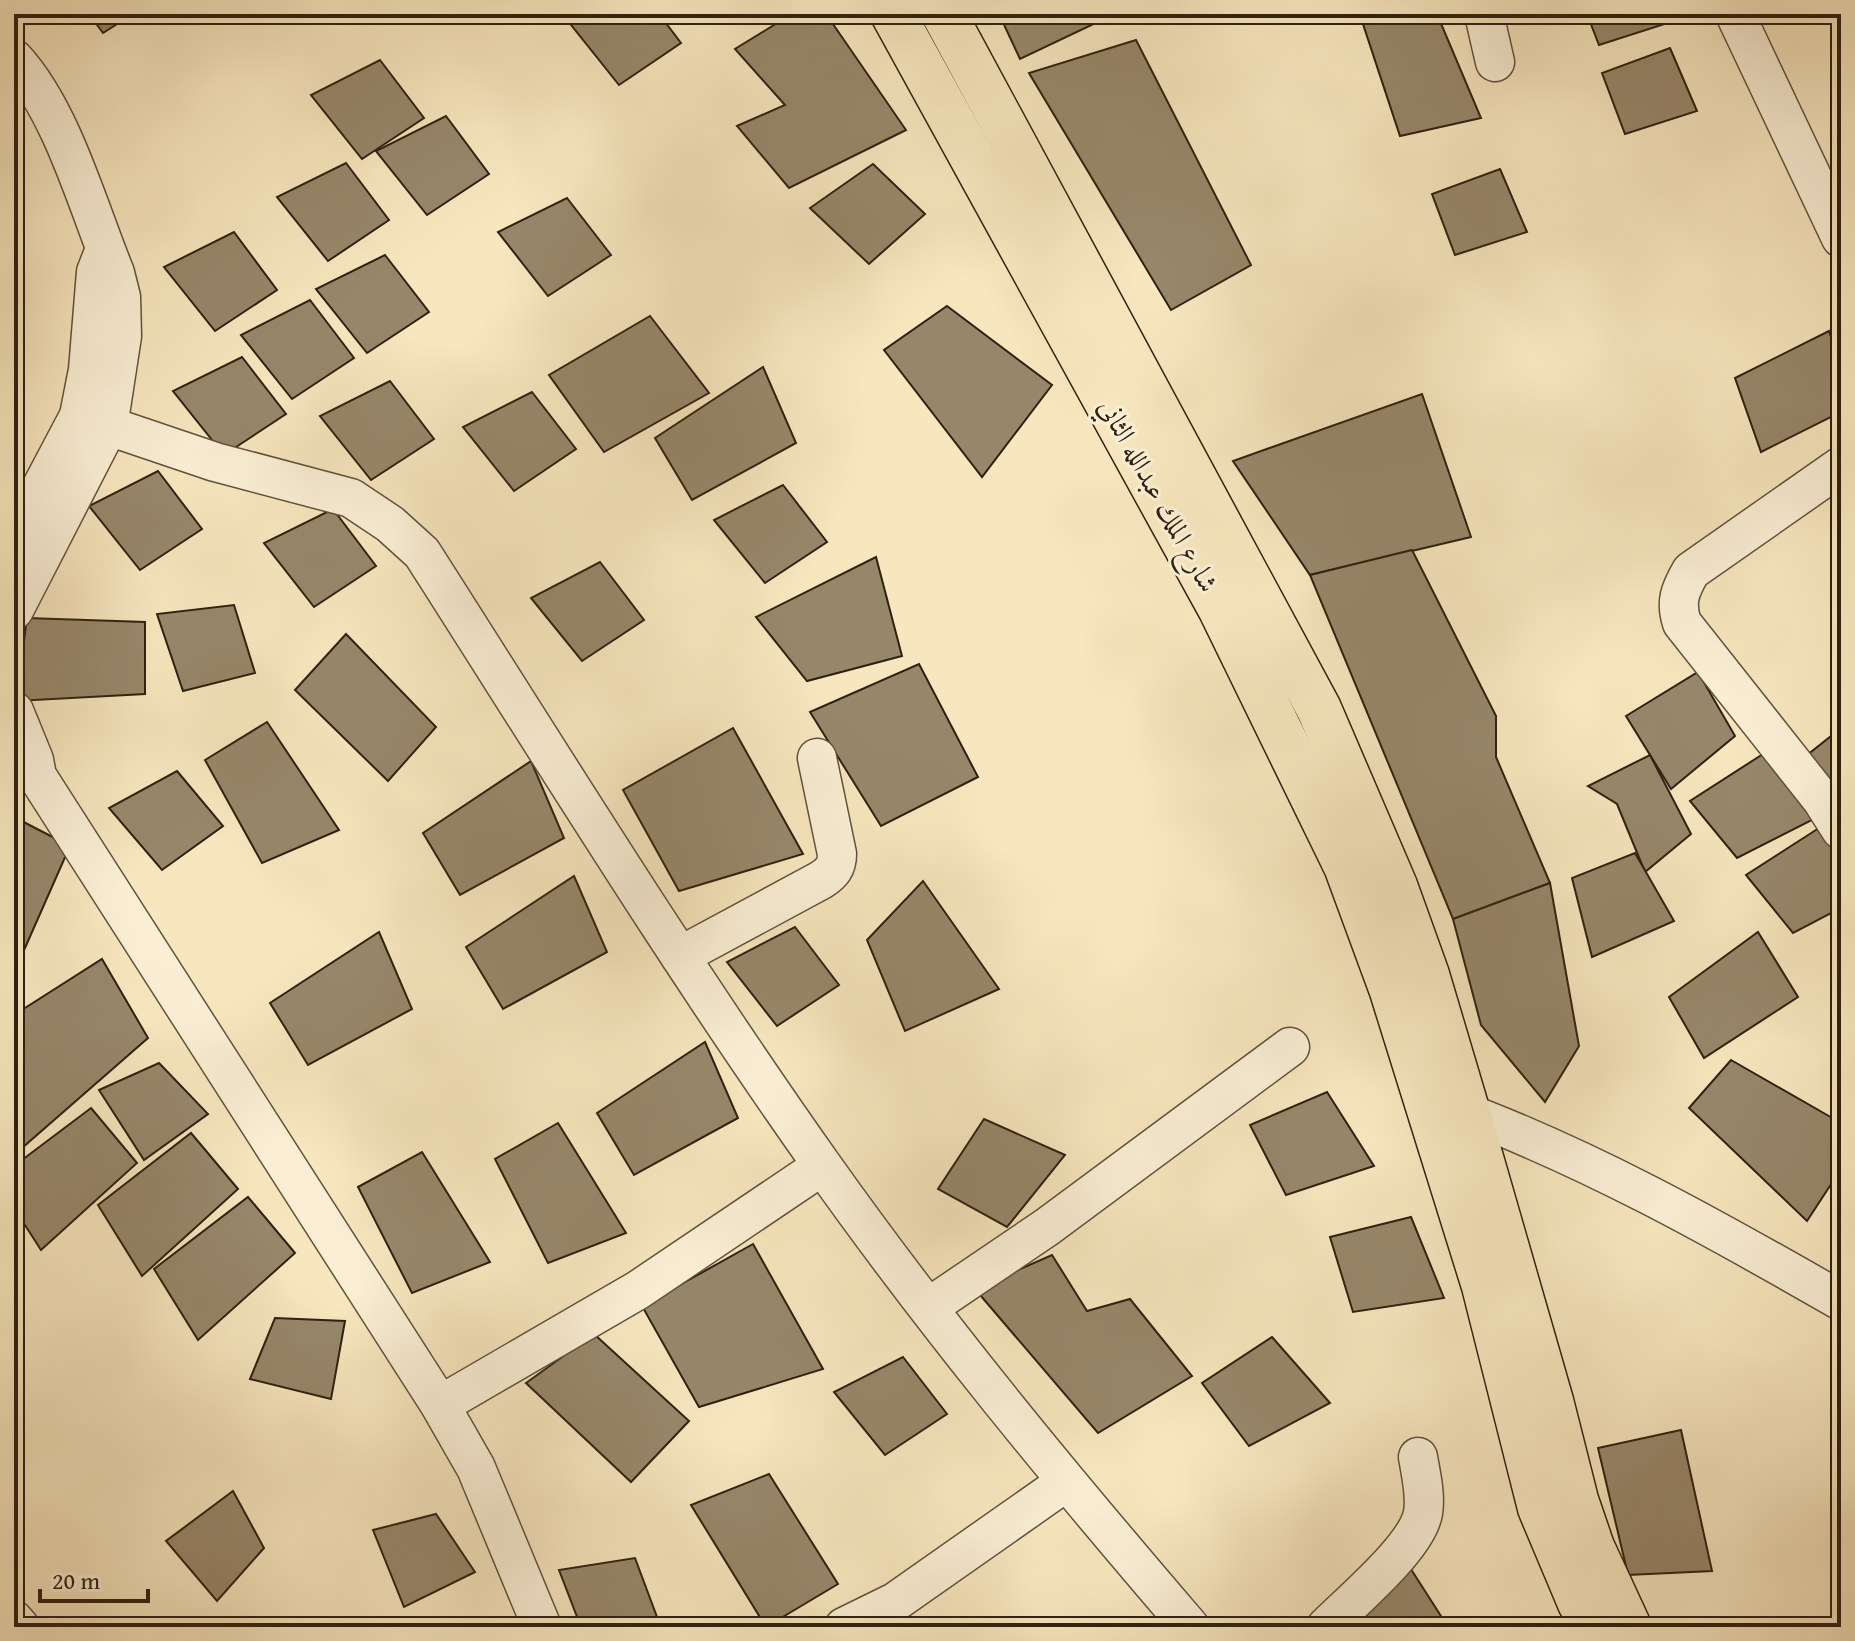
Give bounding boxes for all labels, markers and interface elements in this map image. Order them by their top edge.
street label: شارع الملك عبدالله الثاني [1086,390,1230,601]
scale bar [40,1553,148,1603]
text: 20 m [52,1563,100,1598]

